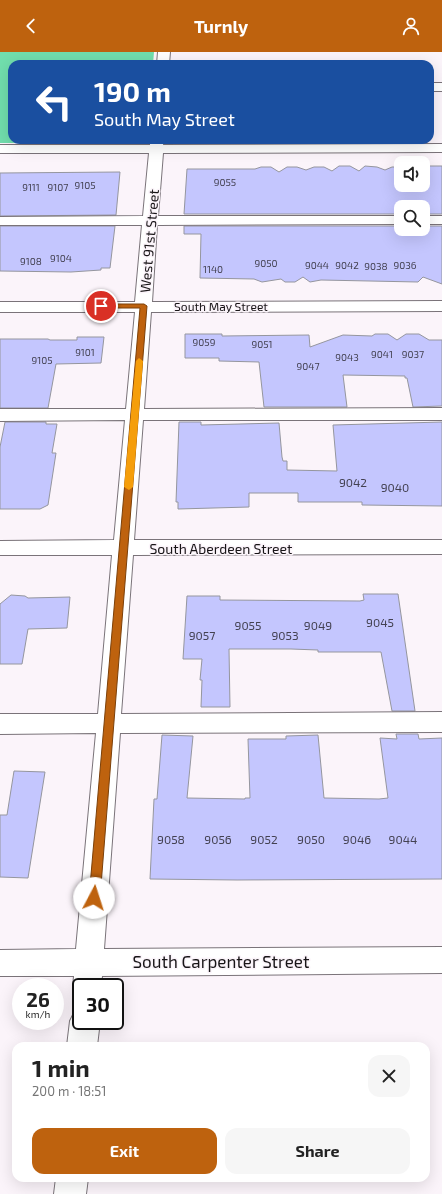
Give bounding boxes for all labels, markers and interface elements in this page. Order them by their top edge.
icon: back [20,15,42,37]
text: Turnly [194,15,248,37]
icon: person [400,15,422,37]
text: 190 m [94,74,171,108]
icon: left [28,76,80,128]
text: South May Street [94,108,235,130]
map controls [394,156,430,236]
button: sound [394,156,430,192]
house number: 9055 [214,176,236,188]
house number: 9105 [74,179,96,191]
house number: 9111 [22,181,40,193]
house number: 9107 [48,181,68,193]
street label: West 91st Street [136,188,162,294]
button: search [394,200,430,236]
house number: 9104 [50,252,72,264]
house number: 9108 [20,255,42,267]
house number: 9050 [254,257,278,269]
house number: 9044 [305,259,329,271]
house number: 9042 [335,259,359,271]
house number: 9036 [393,259,417,271]
house number: 9038 [364,260,388,272]
house number: 1140 [203,263,223,275]
pin [84,289,118,323]
icon: arrive [90,295,112,317]
street label: South May Street [174,299,268,313]
house number: 9059 [193,336,216,348]
house number: 9051 [251,338,273,350]
house number: 9101 [75,346,95,358]
house number: 9041 [371,348,393,360]
house number: 9037 [402,348,424,360]
house number: 9043 [335,351,359,363]
house number: 9105 [31,354,53,366]
house number: 9047 [296,360,320,372]
house number: 9042 [339,475,367,489]
house number: 9040 [381,480,409,494]
street label: South Aberdeen Street [150,540,292,557]
house number: 9045 [366,615,394,629]
house number: 9055 [235,618,261,632]
house number: 9049 [304,618,332,632]
house number: 9057 [189,628,215,642]
house number: 9053 [271,628,299,642]
house number: 9058 [157,832,185,846]
house number: 9056 [204,832,232,846]
house number: 9052 [250,832,278,846]
house number: 9050 [297,832,325,846]
house number: 9046 [343,832,371,846]
house number: 9044 [389,832,417,846]
position arrow [73,877,115,919]
street label: South Carpenter Street [133,951,310,972]
speed limit sign: 30 [72,978,124,1030]
text: 26 [26,987,50,1011]
text: km/h [26,1008,50,1020]
text: 1 min [32,1053,90,1082]
button: close [368,1055,410,1097]
text: 200 m · 18:51 [32,1083,106,1099]
button: Exit [32,1128,217,1174]
button: Share [225,1128,410,1174]

